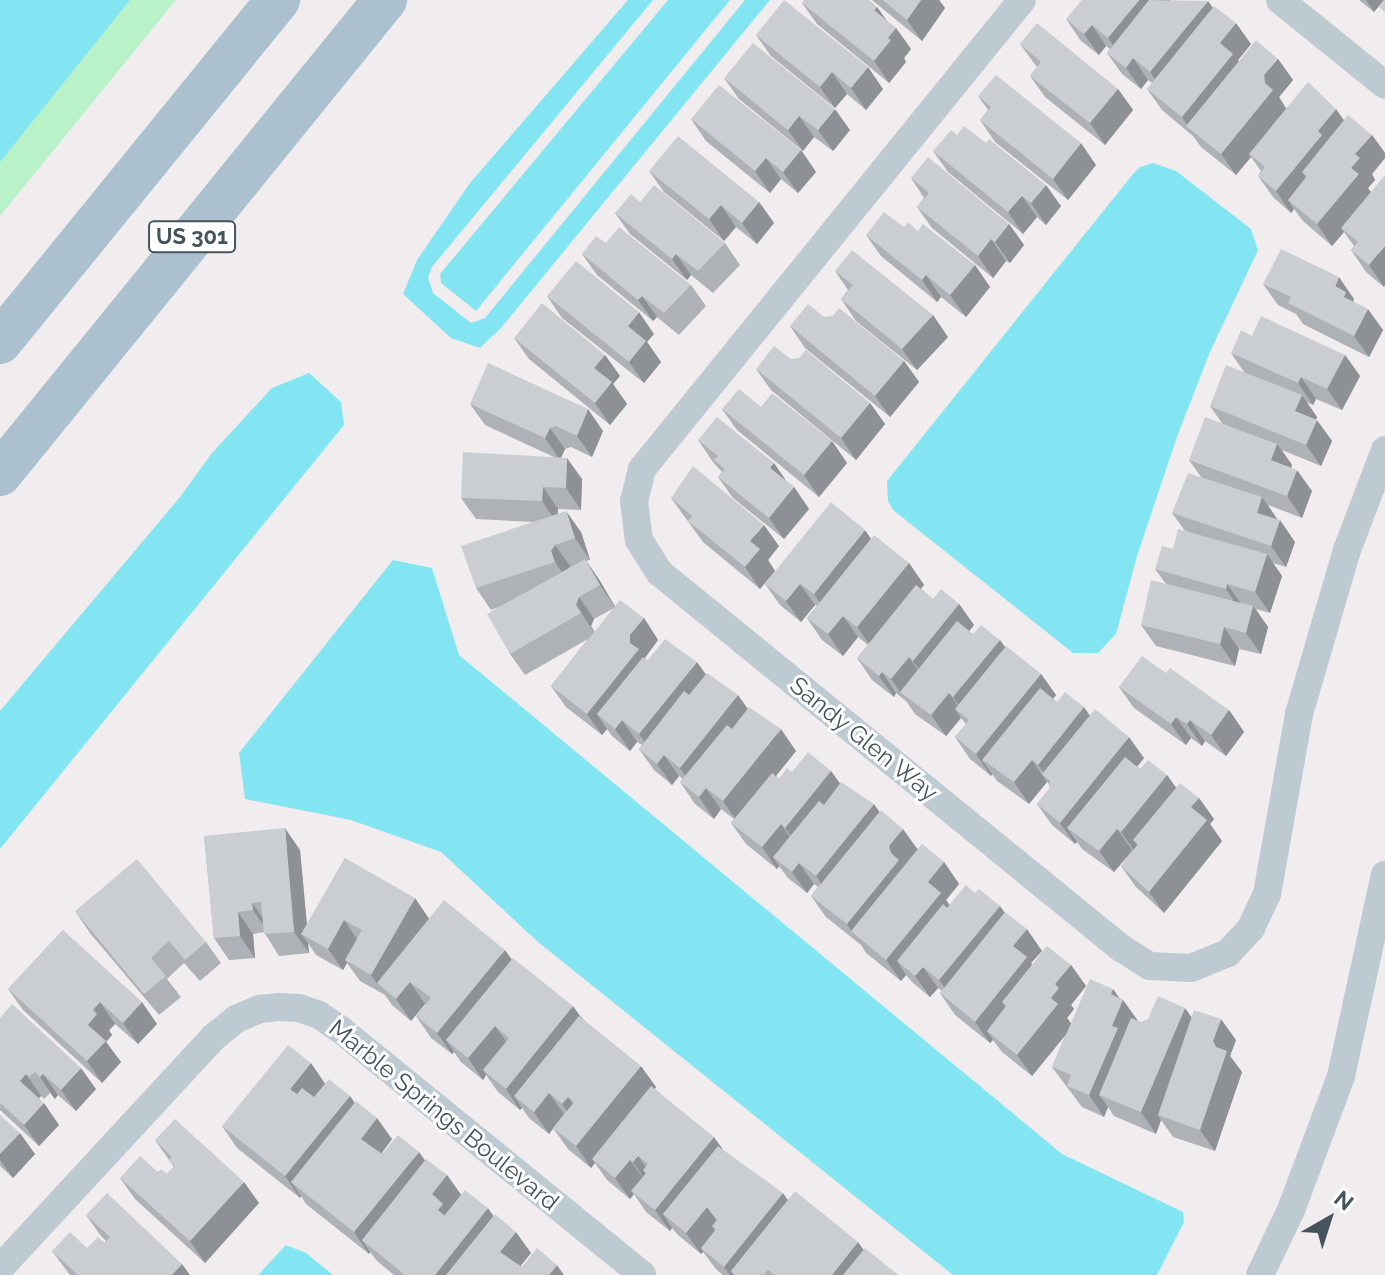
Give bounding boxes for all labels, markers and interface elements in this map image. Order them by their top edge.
road number: US 301 [148,219,236,255]
street label: Sandy Glen Way [784,670,944,808]
street label: Marble Springs Boulevard [323,1014,565,1216]
north arrow [1289,1179,1369,1259]
text: N [1329,1185,1359,1216]

